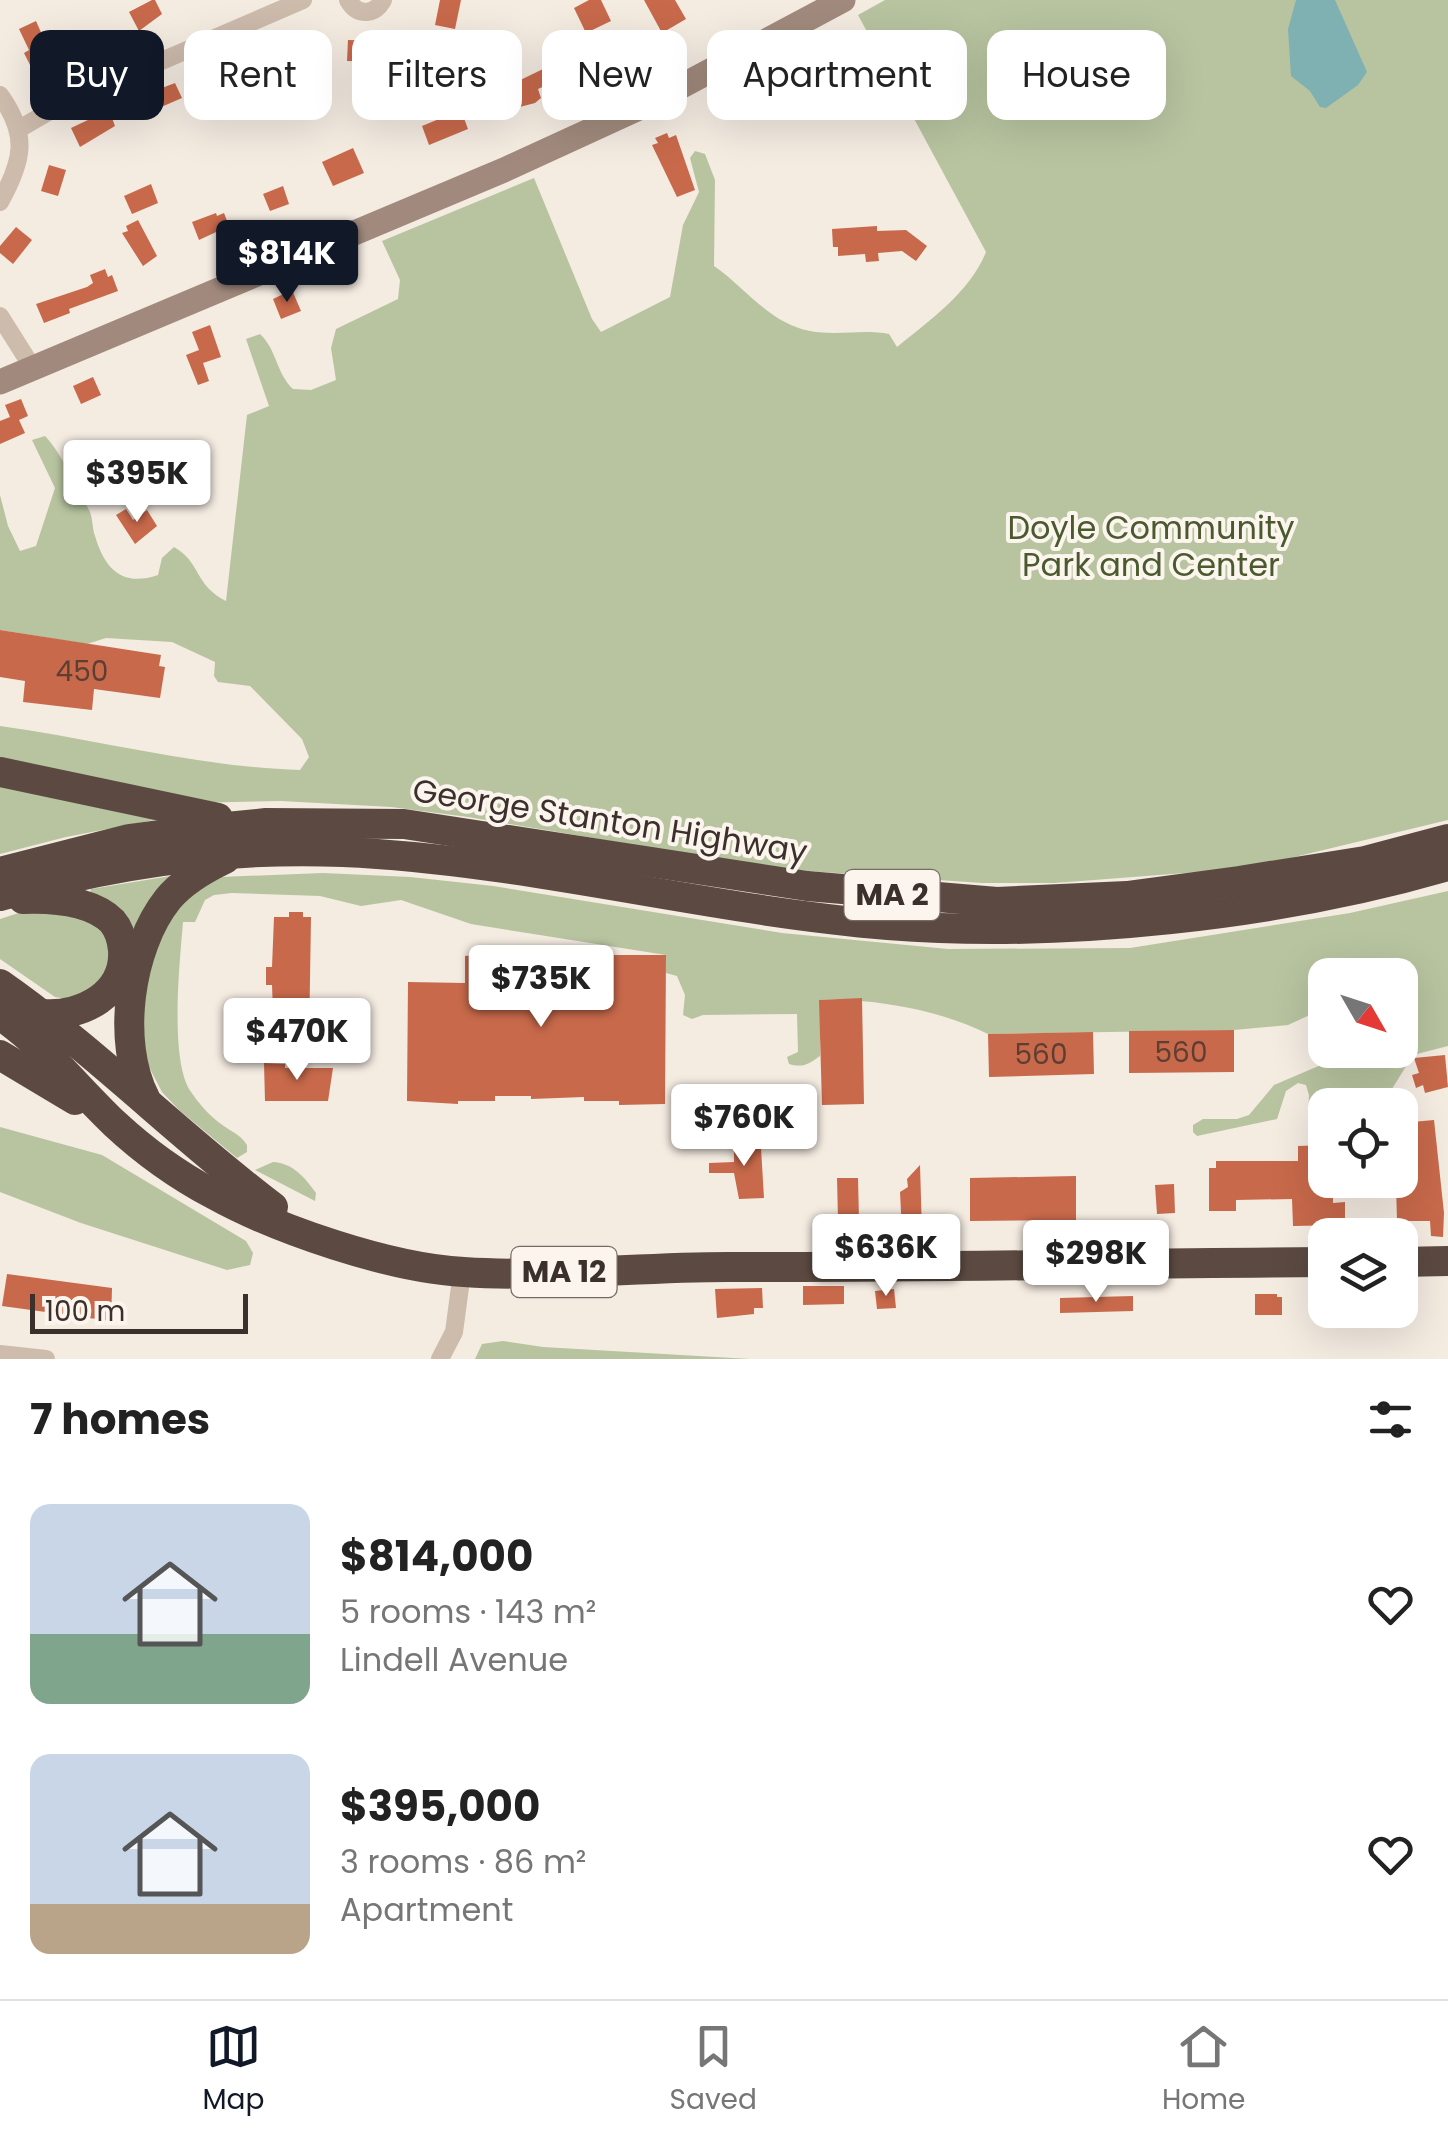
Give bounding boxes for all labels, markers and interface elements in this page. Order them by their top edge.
chip: Buy [30,30,164,120]
chip: Rent [184,30,332,120]
chip: Filters [352,30,522,120]
chip: New [542,30,687,120]
chip: Apartment [707,30,967,120]
chip: House [987,30,1166,120]
pin: $814K [217,220,357,305]
text: $814K [238,230,336,275]
pin: $395K [67,440,207,525]
text: $395K [85,450,189,495]
park label: Doyle Community Park and Center [1008,505,1294,587]
house number: 450 [56,652,108,691]
street label: George Stanton Highway [410,767,811,874]
road number: MA 2 [844,870,940,920]
pin: $735K [471,945,611,1030]
text: $735K [491,955,591,1000]
north arrow [1308,958,1418,1068]
map controls [1308,958,1418,1328]
pin: $470K [227,998,367,1083]
text: $470K [245,1008,349,1053]
house number: 560 [1155,1033,1207,1072]
house number: 560 [1015,1035,1067,1074]
pin: $760K [674,1084,814,1169]
button: locate [1308,1088,1418,1198]
text: $760K [693,1094,795,1139]
pin: $636K [816,1214,956,1299]
button: layers [1308,1218,1418,1328]
pin: $298K [1026,1220,1166,1305]
text: $636K [834,1224,938,1269]
text: $298K [1045,1230,1147,1275]
road number: MA 12 [512,1247,616,1297]
scale bar [30,1289,248,1334]
text: 100 m [45,1292,125,1331]
text: 7 homes [30,1390,210,1449]
icon: filters [1363,1392,1418,1447]
text: $814,000 [340,1527,533,1586]
icon: home [110,1544,230,1664]
icon: heart [1363,1577,1418,1632]
text: 5 rooms · 143 m² [340,1589,596,1634]
text: Lindell Avenue [340,1637,568,1682]
text: $395,000 [340,1777,540,1836]
icon: home [110,1794,230,1914]
icon: heart [1363,1827,1418,1882]
text: 3 rooms · 86 m² [340,1839,586,1884]
text: Apartment [340,1887,513,1932]
tab: Map [203,2019,264,2121]
tab: Saved [670,2019,757,2121]
tab: Home [1162,2019,1245,2121]

